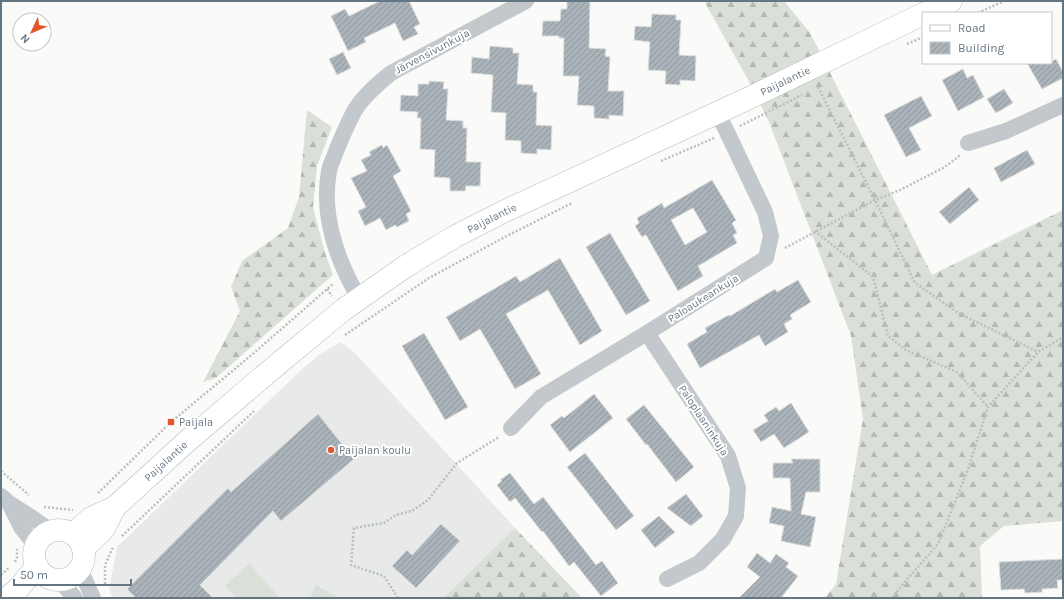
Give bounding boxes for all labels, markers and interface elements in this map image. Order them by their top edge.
north arrow [12,12,52,52]
legend [922,12,1052,64]
text: Road [958,21,986,35]
street label: Järvensivunkuja [393,26,472,77]
text: N [18,31,33,46]
text: Building [958,41,1005,55]
street label: Paijalantie [758,63,813,99]
street label: Paijalantie [465,200,519,236]
street label: Paloaukeankuja [666,271,741,325]
street label: Paloplaaninkuja [676,382,731,458]
place label: Paijala [179,416,213,429]
marker: Paijala [166,417,176,427]
street label: Paijalantie [142,438,190,484]
place label: Paijalan koulu [339,444,411,457]
marker: Paijalan koulu [326,445,336,455]
scale bar [14,561,131,587]
text: 50 m [20,568,48,582]

